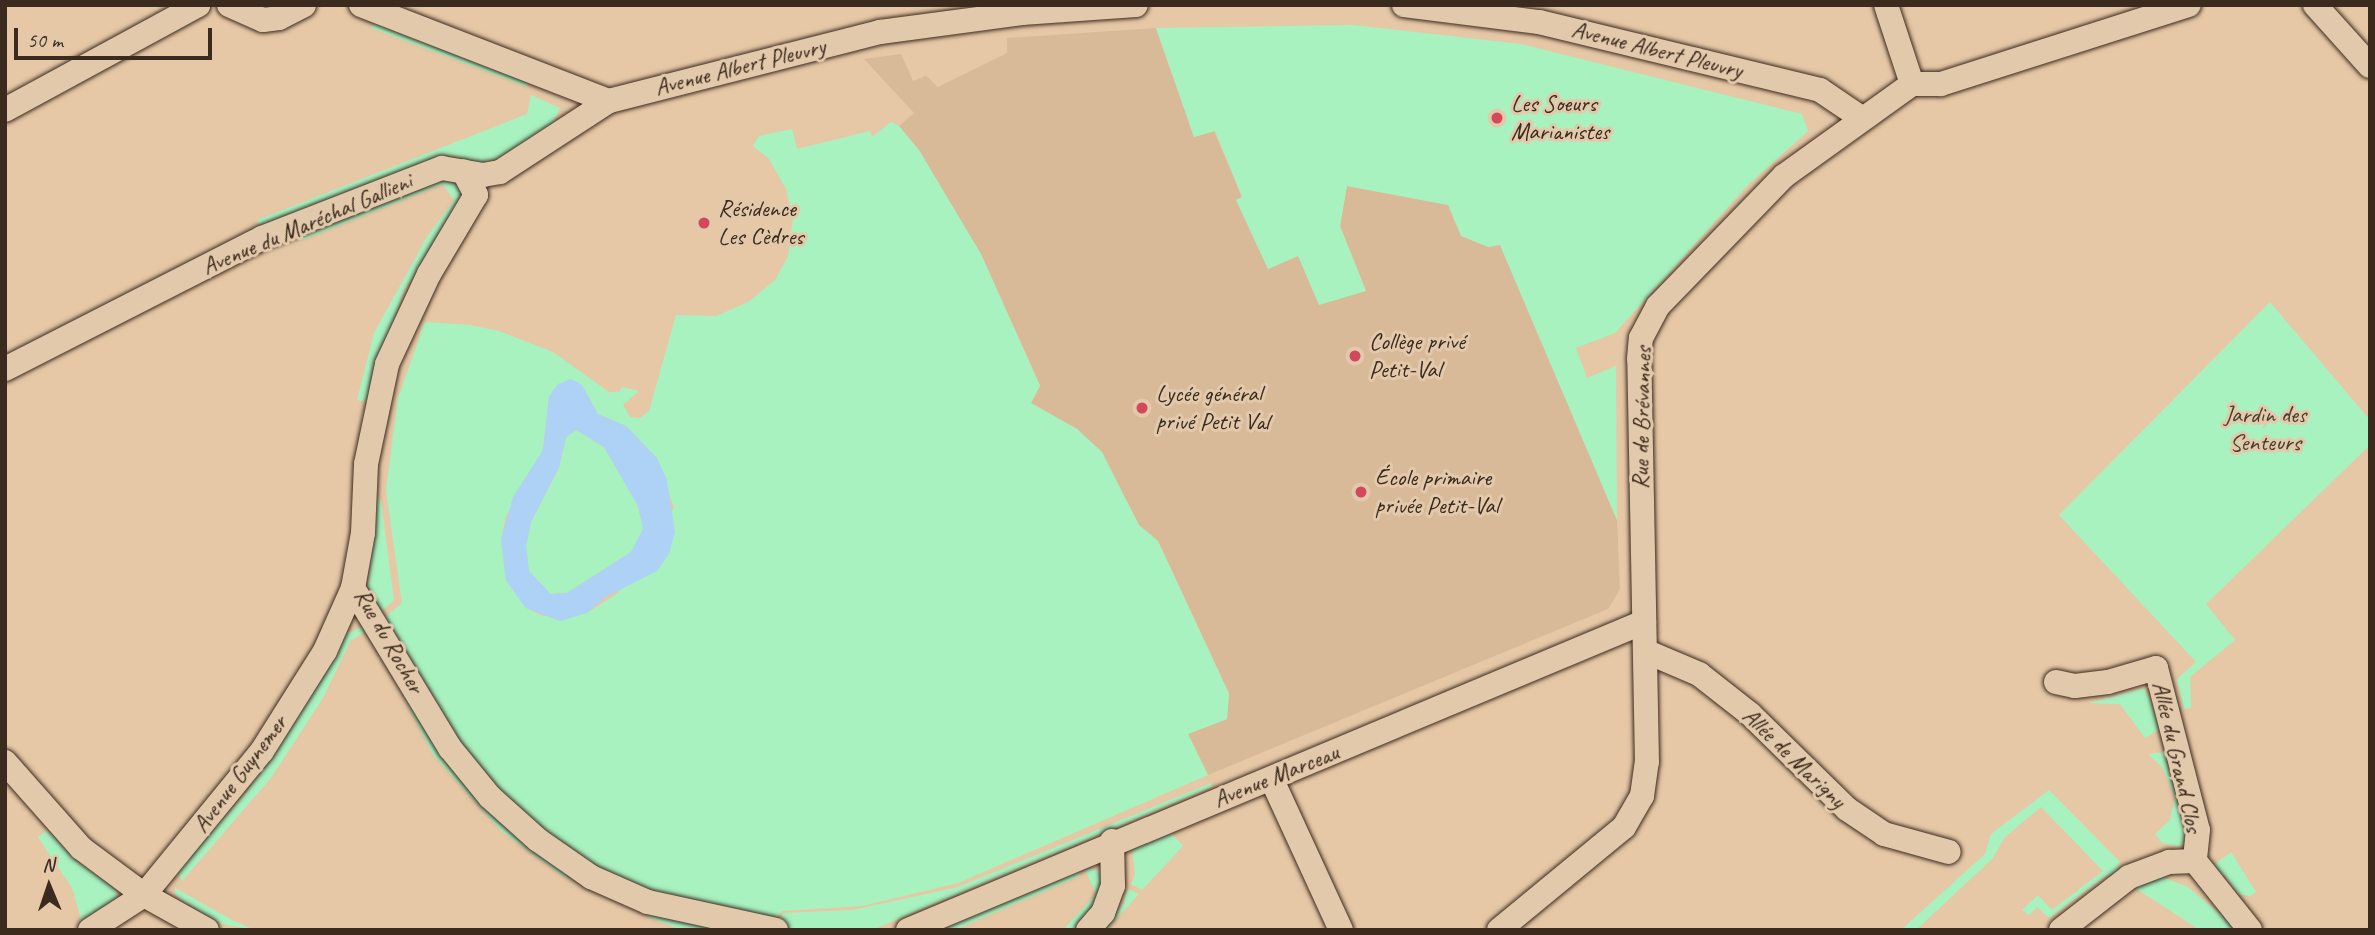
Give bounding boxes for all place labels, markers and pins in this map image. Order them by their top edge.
place label: Les Soeurs Marianistes [1511,90,1609,146]
marker: Les Soeurs Marianistes [1489,110,1505,126]
place label: Résidence Les Cèdres [718,195,803,251]
marker: Résidence Les Cèdres [696,215,712,231]
place label: Collège privé Petit-Val [1369,328,1465,384]
marker: Collège privé Petit-Val [1347,348,1363,364]
place label: Lycée général privé Petit Val [1156,380,1269,436]
marker: Lycée général privé Petit Val [1134,400,1150,416]
place label: École primaire privée Petit-Val [1375,464,1498,520]
marker: École primaire privée Petit-Val [1353,484,1369,500]

